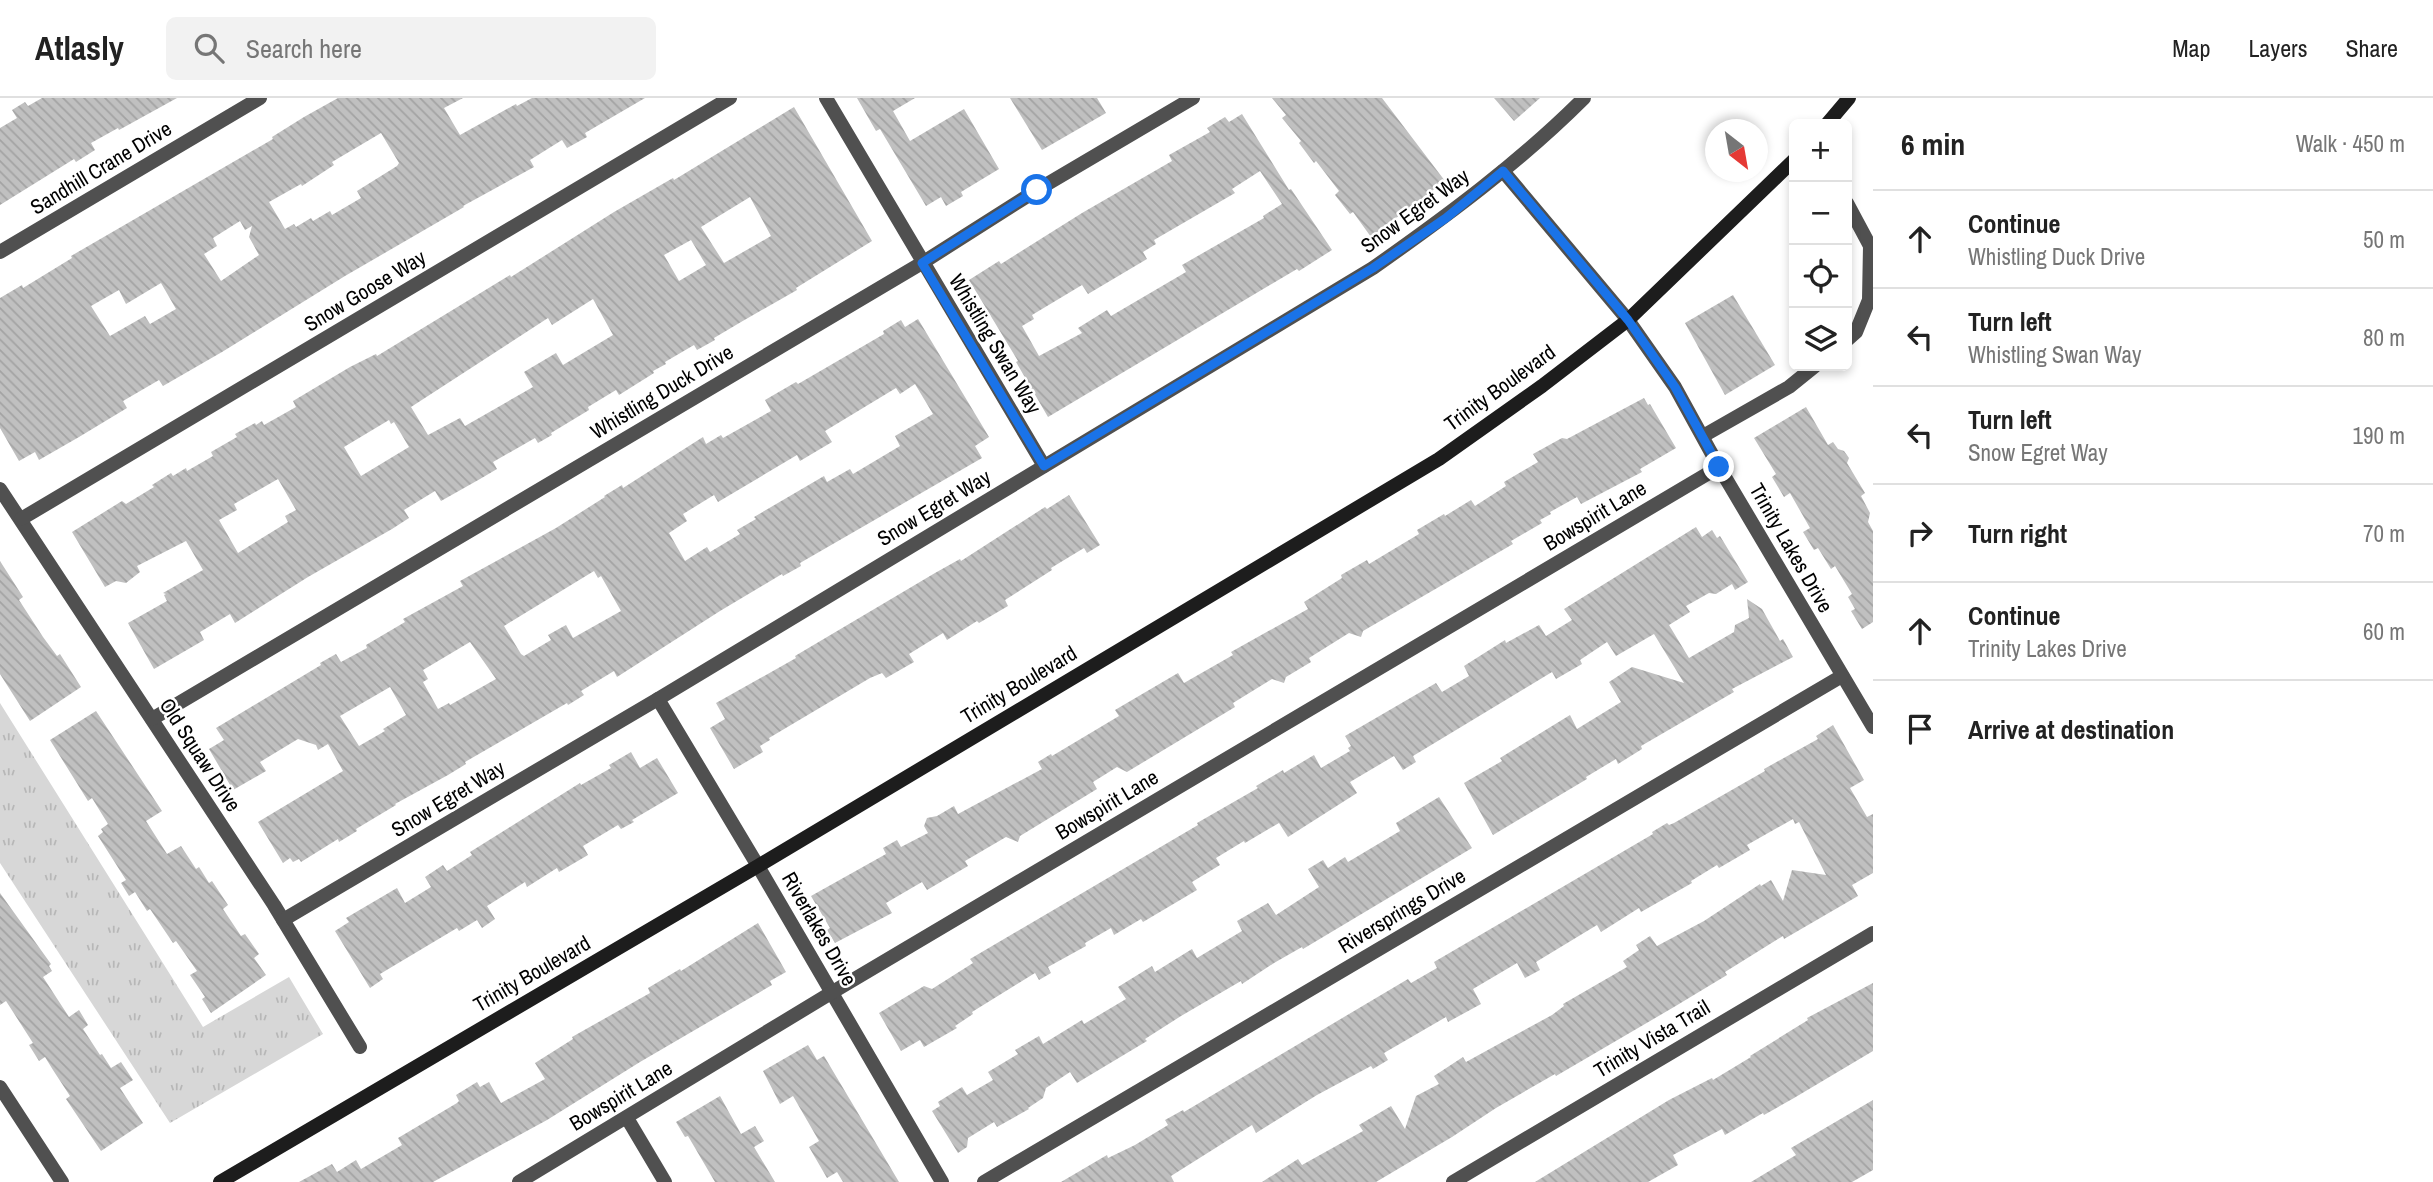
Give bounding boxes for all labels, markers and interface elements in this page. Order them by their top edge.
search box [166,17,656,80]
text: Atlasly [35,26,124,70]
icon: search [190,29,228,67]
text: Search here [246,31,362,66]
text: Map [2172,32,2210,64]
text: Layers [2248,32,2307,64]
text: Share [2345,32,2398,64]
street label: Sandhill Crane Drive [25,114,177,221]
north arrow [1705,119,1768,182]
map controls [1789,119,1852,371]
button: + [1789,119,1852,182]
text: 6 min [1901,124,1965,164]
text: Walk · 450 m [2296,128,2405,159]
street label: Snow Egret Way [1355,161,1475,260]
route start [1021,174,1052,205]
button: − [1789,182,1852,245]
text: Continue [1968,206,2060,241]
icon: ahead [1901,220,1939,258]
text: 50 m [2363,224,2405,255]
text: Whistling Duck Drive [1968,241,2145,272]
street label: Snow Goose Way [298,243,431,338]
button: locate [1789,245,1852,308]
street label: Whistling Swan Way [942,268,1049,419]
text: Turn left [1968,304,2052,339]
button: layers [1789,308,1852,371]
icon: left [1901,318,1939,356]
text: 80 m [2363,322,2405,353]
street label: Whistling Duck Drive [585,337,739,446]
street label: Trinity Boulevard [1438,338,1561,438]
text: Whistling Swan Way [1968,339,2141,370]
text: Turn left [1968,402,2052,437]
icon: left [1901,416,1939,454]
text: 190 m [2353,420,2405,451]
text: Snow Egret Way [1968,437,2108,468]
route end [1703,451,1734,482]
street label: Snow Egret Way [872,462,996,553]
street label: Bowspirit Lane [1538,474,1651,558]
street label: Trinity Lakes Drive [1743,478,1840,618]
icon: right [1901,514,1939,552]
text: Turn right [1968,516,2067,551]
text: 70 m [2363,518,2405,549]
text: Continue [1968,598,2060,633]
icon: ahead [1901,612,1939,650]
text: 60 m [2363,616,2405,647]
text: Trinity Lakes Drive [1968,633,2127,664]
street label: Trinity Boulevard [955,639,1082,731]
street label: Old Squaw Drive [153,692,248,817]
icon: arrive [1901,710,1939,748]
text: Arrive at destination [1968,712,2174,747]
street label: Snow Egret Way [386,753,510,844]
street label: Bowspirit Lane [1050,763,1163,847]
street label: Riversprings Drive [1333,861,1471,960]
street label: Riverlakes Drive [775,866,864,991]
street label: Trinity Boulevard [468,928,596,1019]
street label: Trinity Vista Trail [1588,993,1715,1085]
street label: Bowspirit Lane [564,1054,677,1138]

